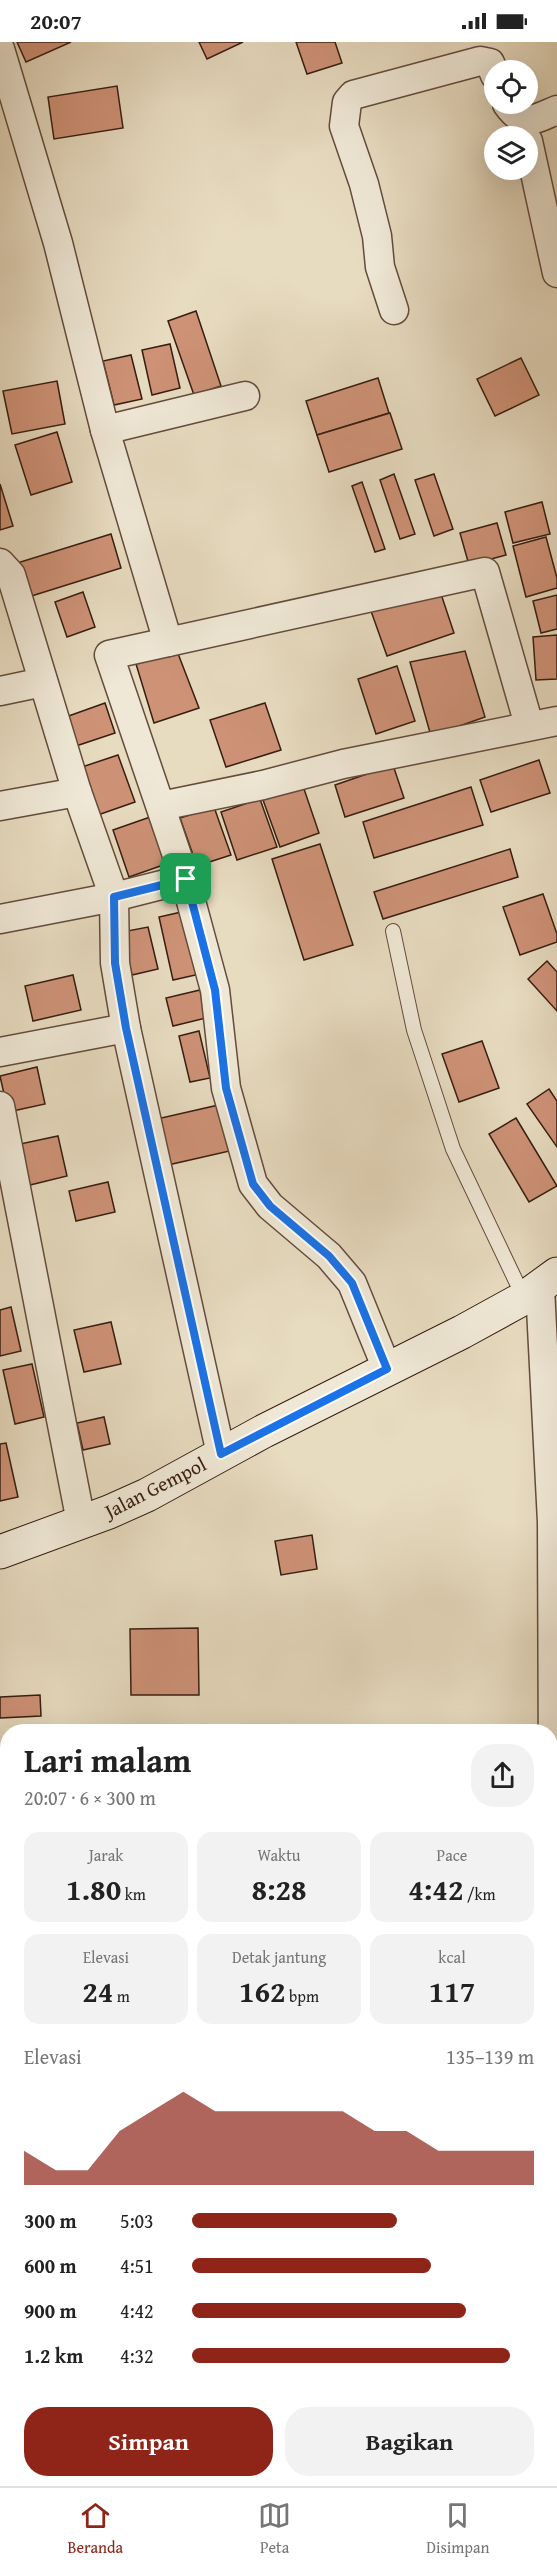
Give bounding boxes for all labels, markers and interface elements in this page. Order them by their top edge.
text: 20:07 [30,5,82,37]
map controls [484,60,538,180]
button: locate [484,60,538,114]
button: layers [484,126,538,180]
pin [160,853,211,904]
icon: arrive [169,862,202,895]
street label: Jalan Gempol [96,1449,211,1526]
text: Lari malam [24,1736,191,1784]
button: share [471,1744,534,1807]
text: 20:07 · 6 × 300 m [24,1783,156,1812]
text: Jarak [89,1843,123,1867]
text: Waktu [258,1843,300,1867]
text: Pace [437,1843,467,1867]
text: 1.80 [66,1867,121,1911]
text: 8:28 [251,1867,307,1911]
text: 4:42 [408,1867,463,1911]
text: km [121,1882,146,1906]
text: /km [463,1882,496,1906]
text: Elevasi [83,1945,129,1969]
text: Detak jantung [232,1945,326,1969]
text: kcal [438,1945,466,1969]
text: 24 [82,1969,113,2013]
text: 162 [239,1969,286,2013]
text: 117 [429,1969,475,2013]
text: m [113,1984,130,2008]
text: bpm [286,1984,319,2008]
text: Elevasi [24,2042,82,2071]
text: 135–139 m [446,2042,534,2071]
text: 300 m [24,2206,77,2235]
text: 5:03 [120,2206,154,2235]
text: 600 m [24,2251,77,2280]
text: 4:51 [120,2251,154,2280]
text: 900 m [24,2296,77,2325]
text: 4:42 [120,2296,154,2325]
text: 1.2 km [24,2341,83,2370]
text: 4:32 [120,2341,154,2370]
button: Simpan [24,2407,273,2476]
button: Bagikan [285,2407,534,2476]
tab: Beranda [68,2499,123,2559]
tab: Peta [258,2499,291,2559]
tab: Disimpan [426,2499,489,2559]

